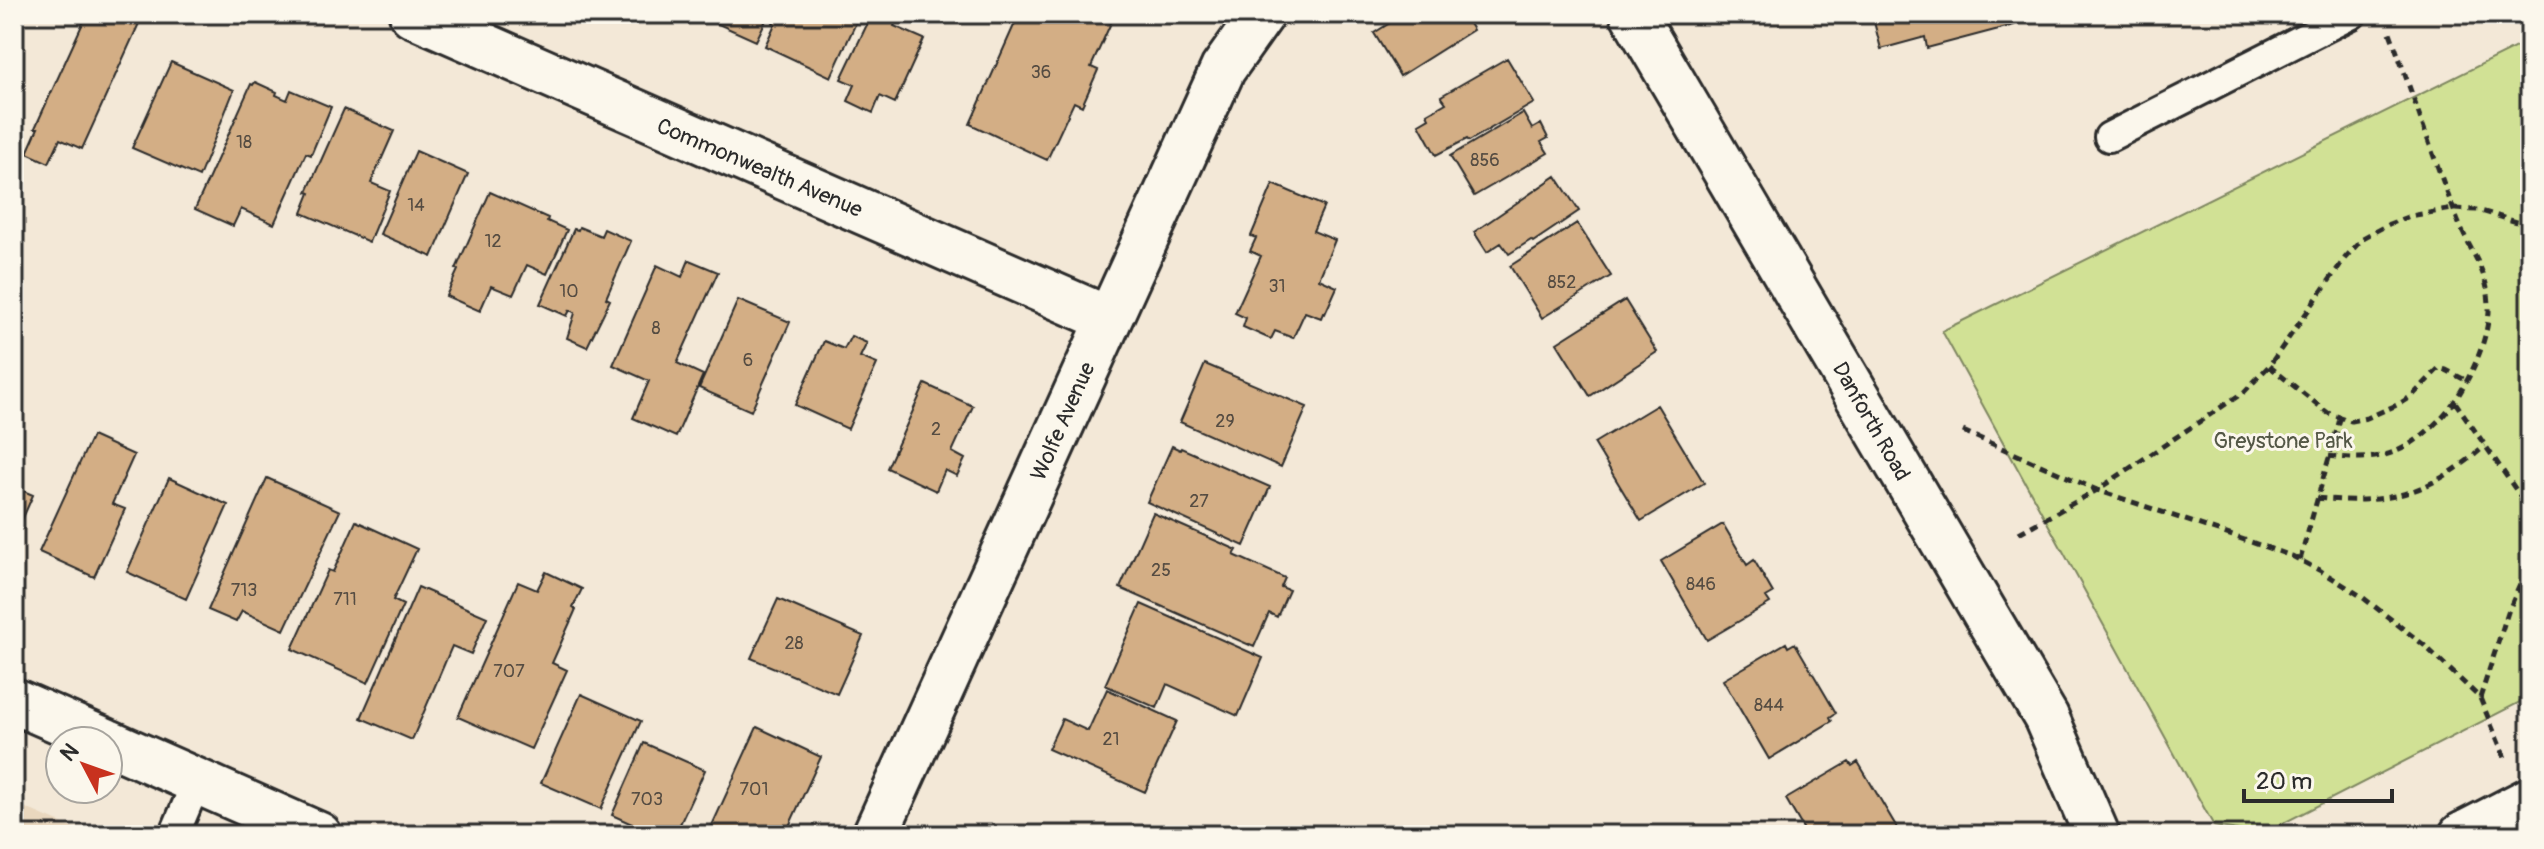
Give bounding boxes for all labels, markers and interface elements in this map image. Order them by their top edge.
house number: 36 [1031,61,1051,84]
street label: Commonwealth Avenue [653,112,867,224]
house number: 18 [236,131,252,154]
house number: 856 [1470,149,1500,172]
house number: 14 [407,194,425,217]
house number: 12 [484,230,502,253]
house number: 852 [1548,271,1576,294]
house number: 31 [1268,275,1286,298]
house number: 10 [559,280,579,303]
house number: 8 [651,317,661,340]
house number: 6 [743,349,753,372]
street label: Danforth Road [1826,357,1916,486]
street label: Wolfe Avenue [1024,358,1102,485]
house number: 29 [1215,410,1235,433]
house number: 2 [931,418,941,441]
park label: Greystone Park [2213,427,2353,455]
house number: 27 [1189,490,1209,513]
house number: 25 [1151,559,1171,582]
house number: 846 [1686,573,1716,596]
house number: 713 [231,579,257,602]
house number: 711 [333,588,357,611]
house number: 28 [784,632,804,655]
house number: 707 [493,660,525,683]
house number: 844 [1754,694,1785,717]
north arrow [44,725,124,805]
house number: 21 [1102,728,1120,751]
text: N [54,738,85,767]
scale bar [2244,753,2392,803]
text: 20 m [2256,767,2312,796]
house number: 701 [740,778,768,801]
house number: 703 [631,788,663,811]

